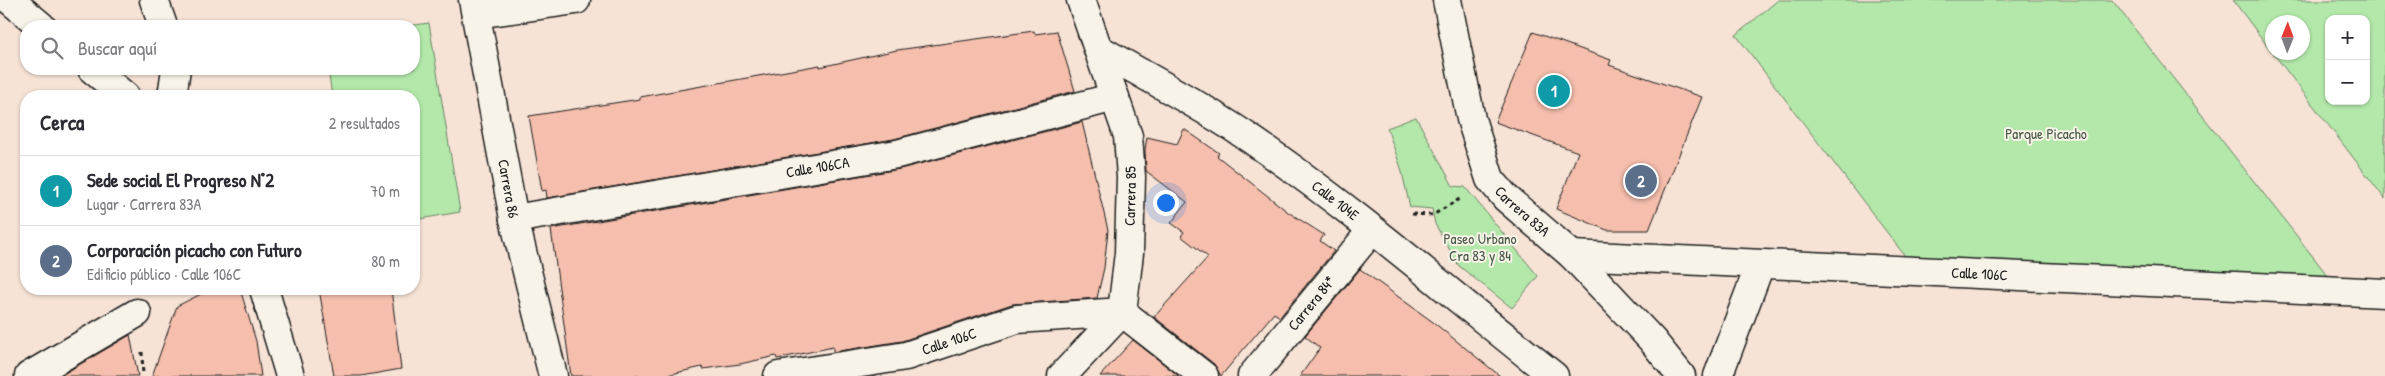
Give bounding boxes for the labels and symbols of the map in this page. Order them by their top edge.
north arrow [2265,15,2310,60]
pin: 1 [1538,72,1570,110]
park label: Parque Picacho [2005,123,2087,144]
street label: Calle 106CA [784,151,851,183]
street label: Carrera 86 [493,158,525,220]
pin: 2 [1625,162,1657,200]
street label: Carrera 85 [1119,165,1141,226]
street label: Calle 104E [1307,175,1364,225]
street label: Carrera 83A [1490,181,1555,242]
your location [1153,190,1179,216]
park label: Paseo Urbano Cra 83 y 84 [1443,228,1517,266]
street label: Calle 106C [1951,262,2008,285]
street label: Carrera 84* [1283,271,1340,335]
street label: Calle 106C [919,322,979,360]

